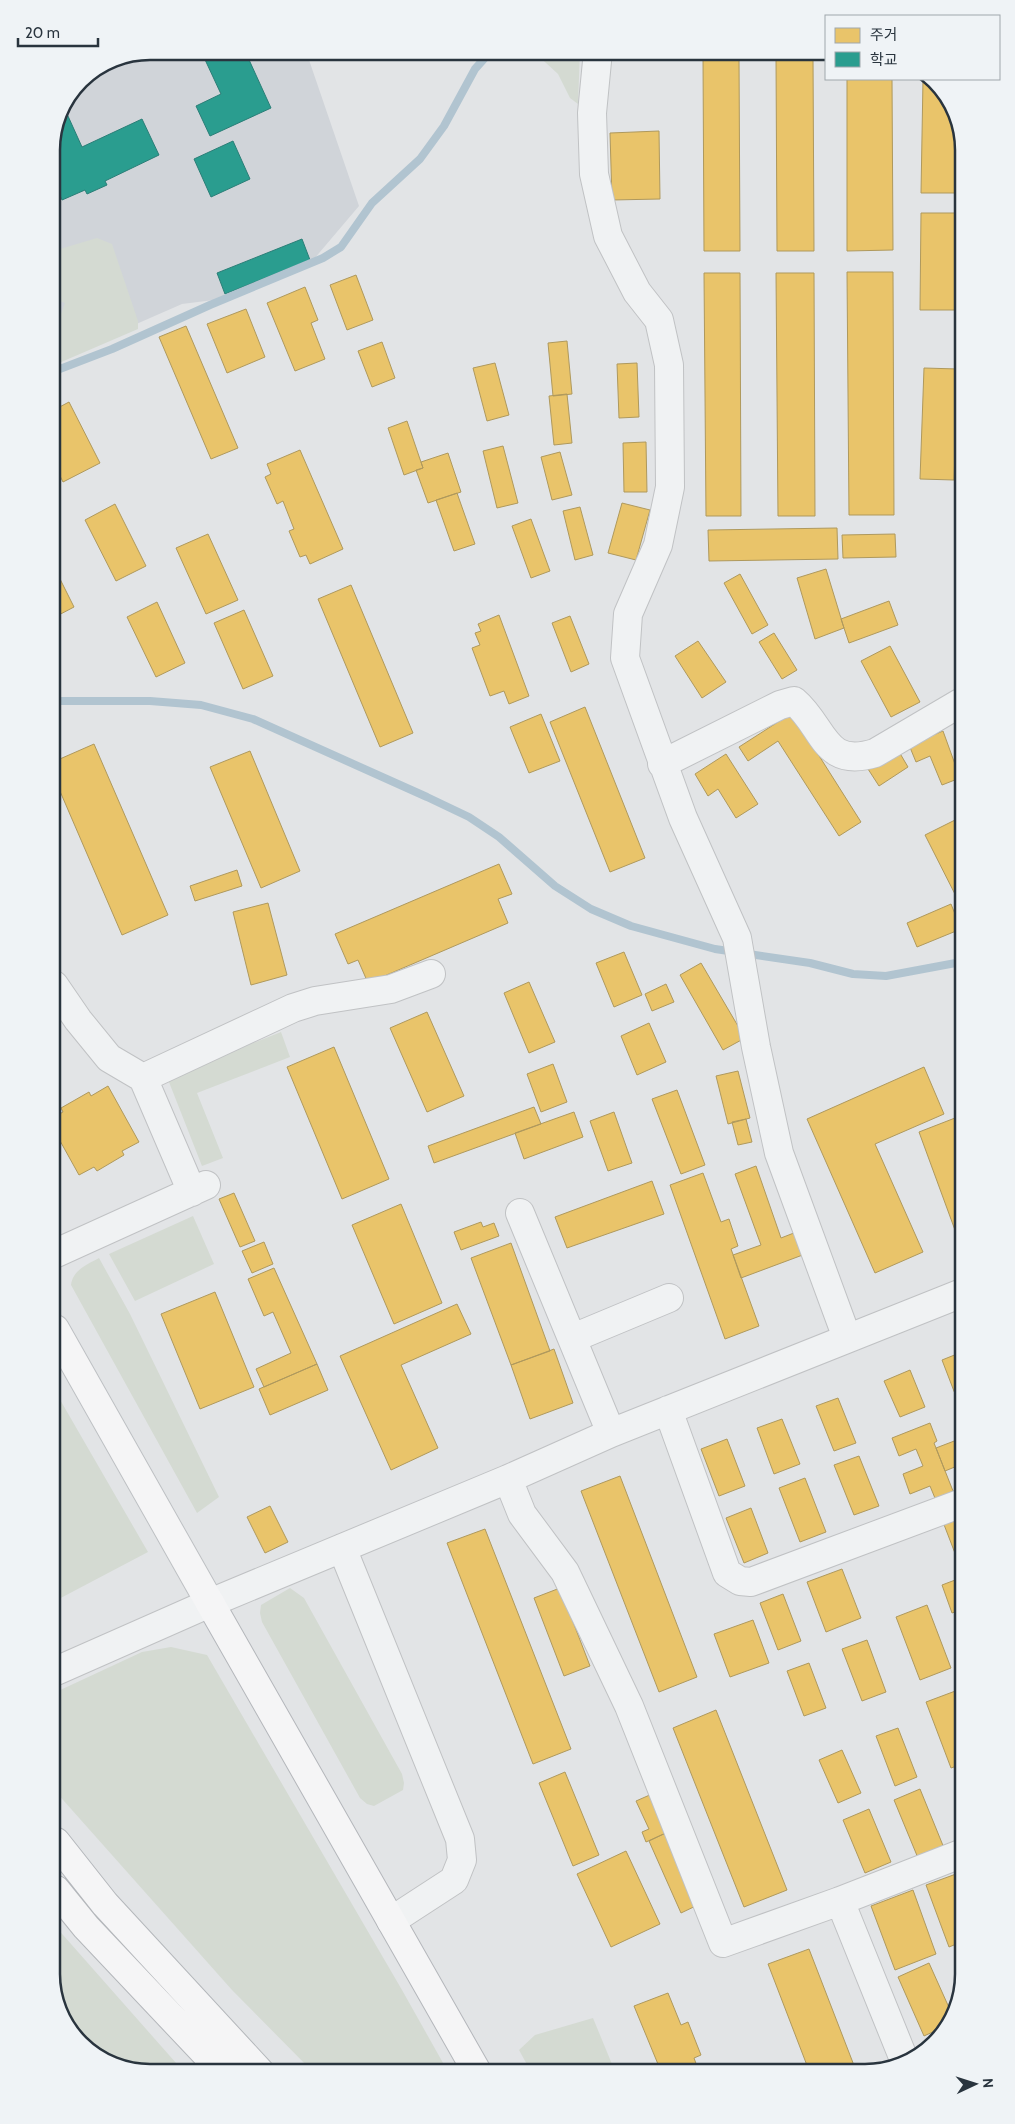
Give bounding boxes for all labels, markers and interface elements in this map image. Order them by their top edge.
scale bar [18,15,98,47]
legend [825,15,1000,80]
text: 20 m [25,24,60,42]
text: 주거 [870,26,898,44]
text: 학교 [870,51,898,69]
north arrow [950,2059,1000,2109]
text: N [979,2078,997,2089]

